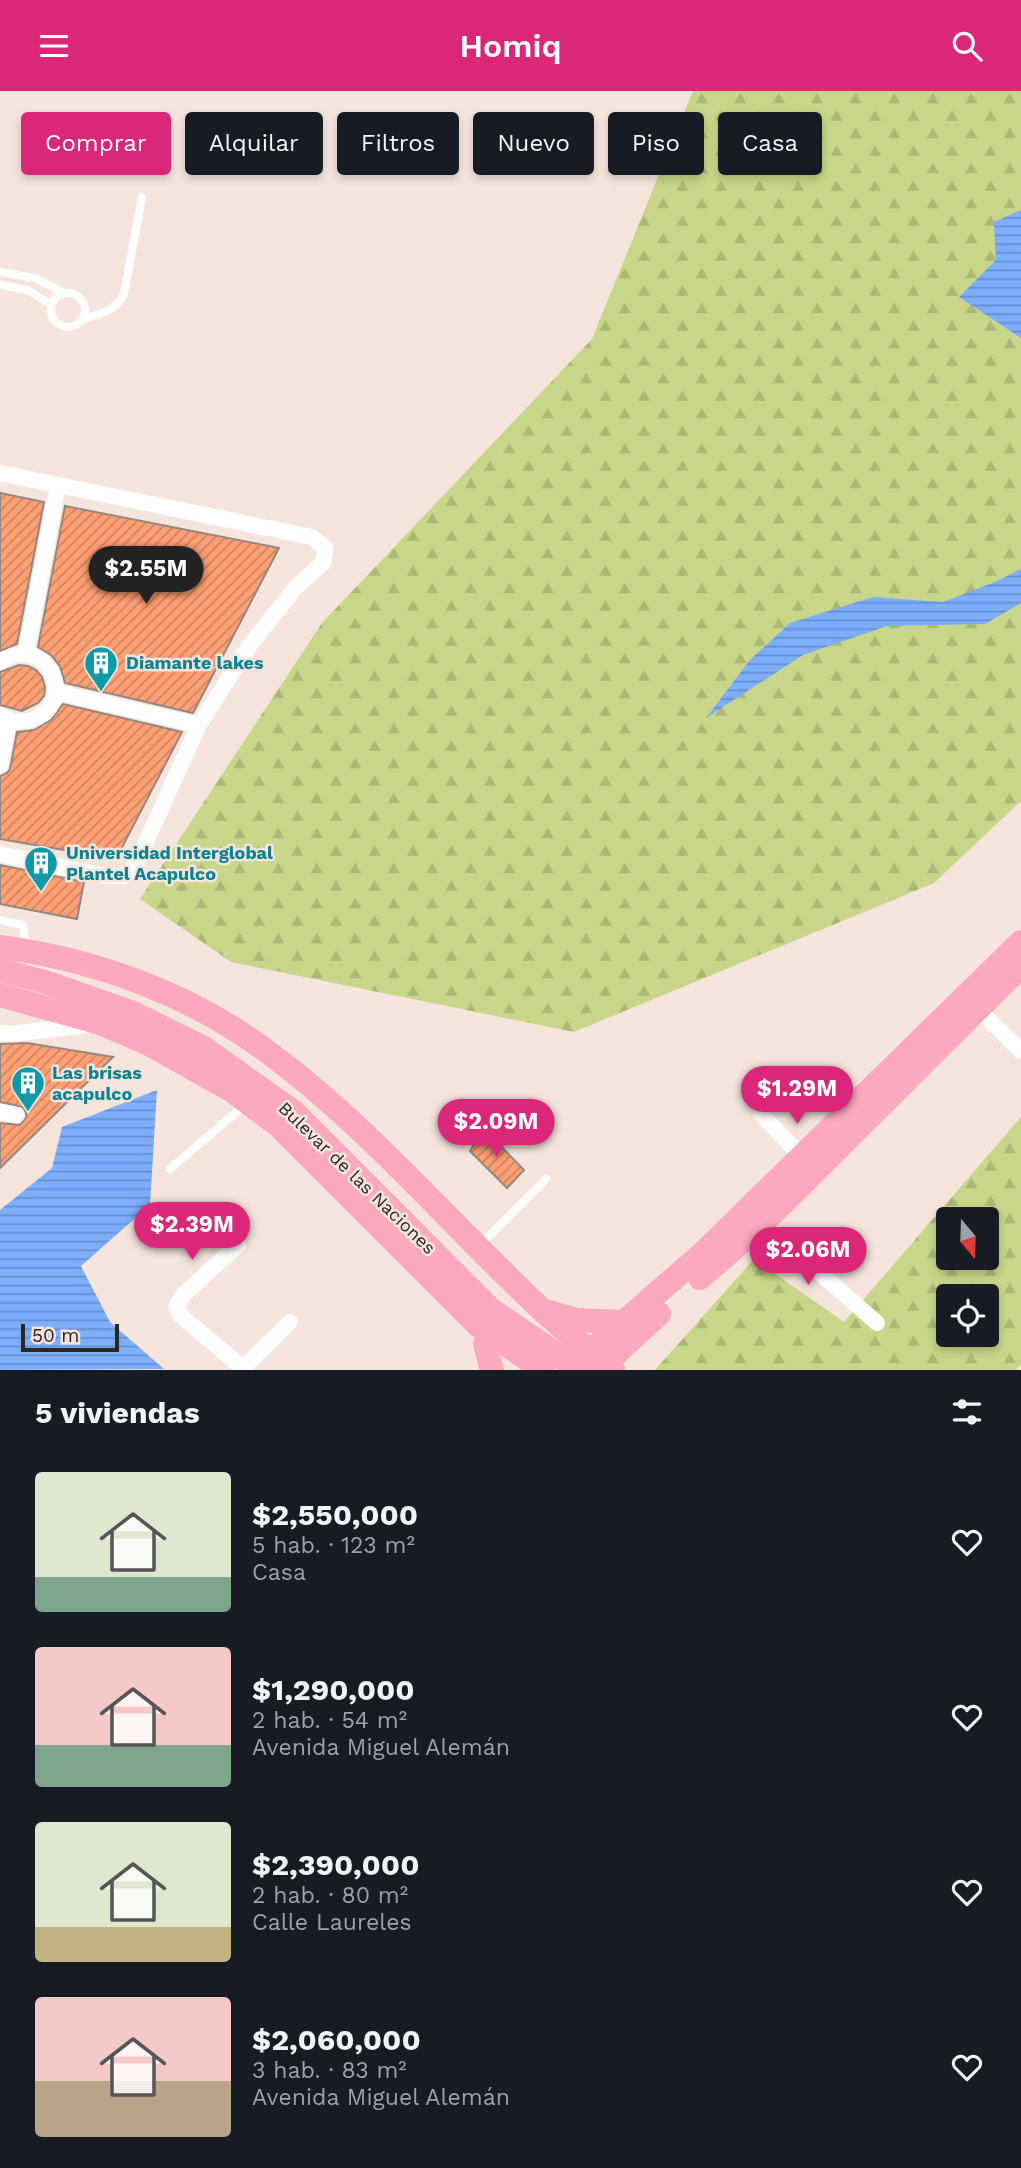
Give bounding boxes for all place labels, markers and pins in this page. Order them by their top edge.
pin: $2.55M [89,547,203,606]
building icon: Diamante lakes [82,644,120,693]
place label: Diamante lakes [126,652,264,673]
place label: Universidad Interglobal Plantel Acapulco [66,842,273,884]
building icon: Universidad Interglobal Plantel Acapulco [22,844,60,893]
place label: Las brisas acapulco [52,1062,142,1104]
building icon: Las brisas acapulco [9,1064,47,1113]
pin: $1.29M [740,1067,854,1126]
pin: $2.09M [439,1100,553,1159]
pin: $2.39M [135,1203,249,1262]
pin: $2.06M [751,1227,865,1287]

